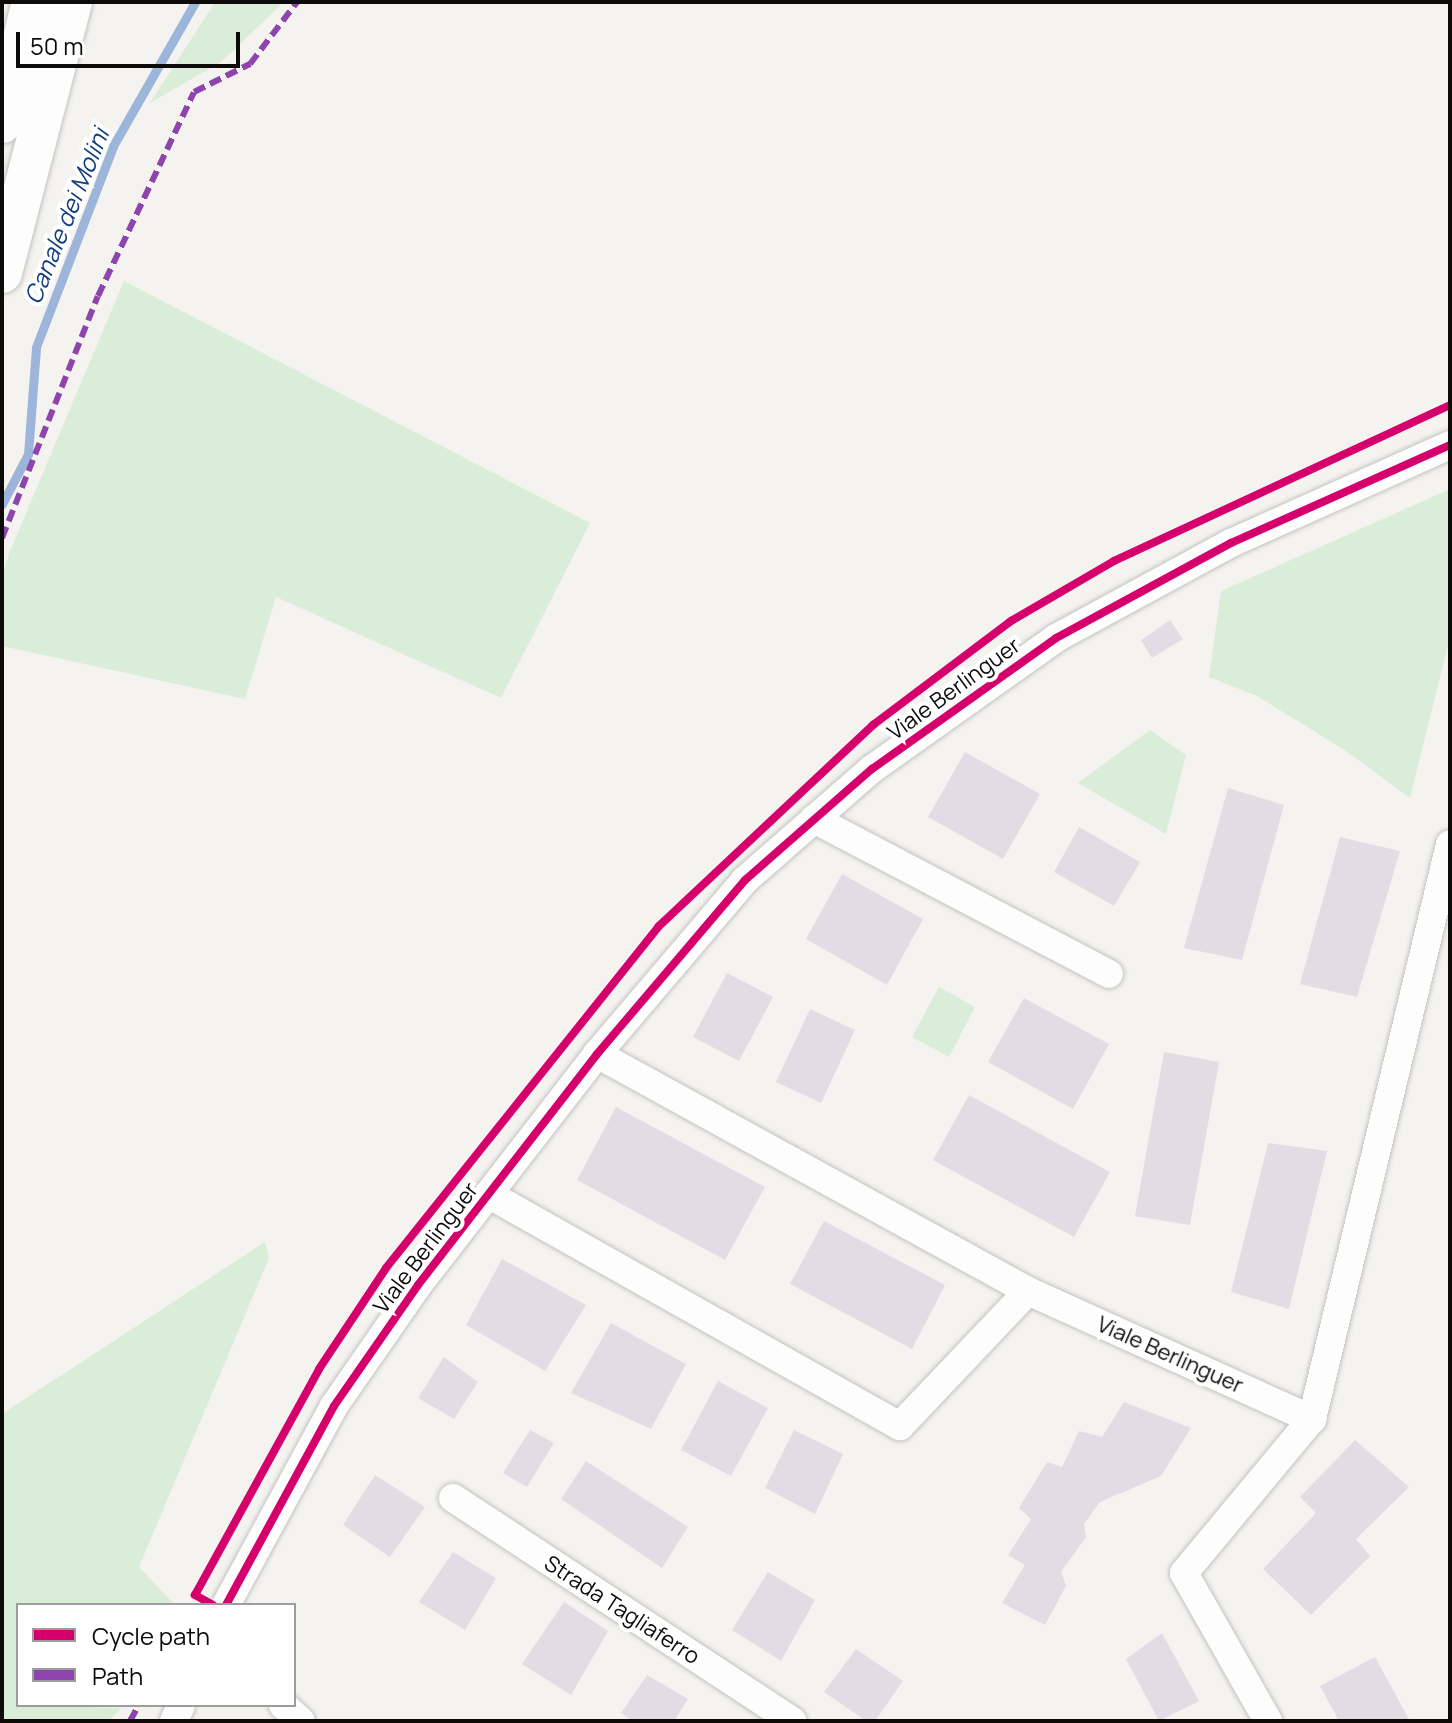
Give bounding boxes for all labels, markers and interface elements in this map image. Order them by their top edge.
scale bar [20,16,244,66]
text: 50 m [30,29,84,62]
water label: Canale dei Molini [18,124,114,308]
street label: Viale Berlinguer [883,632,1025,746]
street label: Viale Berlinguer [368,1177,484,1319]
street label: Viale Berlinguer [1093,1311,1247,1399]
street label: Strada Tagliaferro [539,1550,705,1670]
legend [16,1603,296,1707]
text: Cycle path [92,1619,210,1652]
text: Path [92,1659,143,1692]

